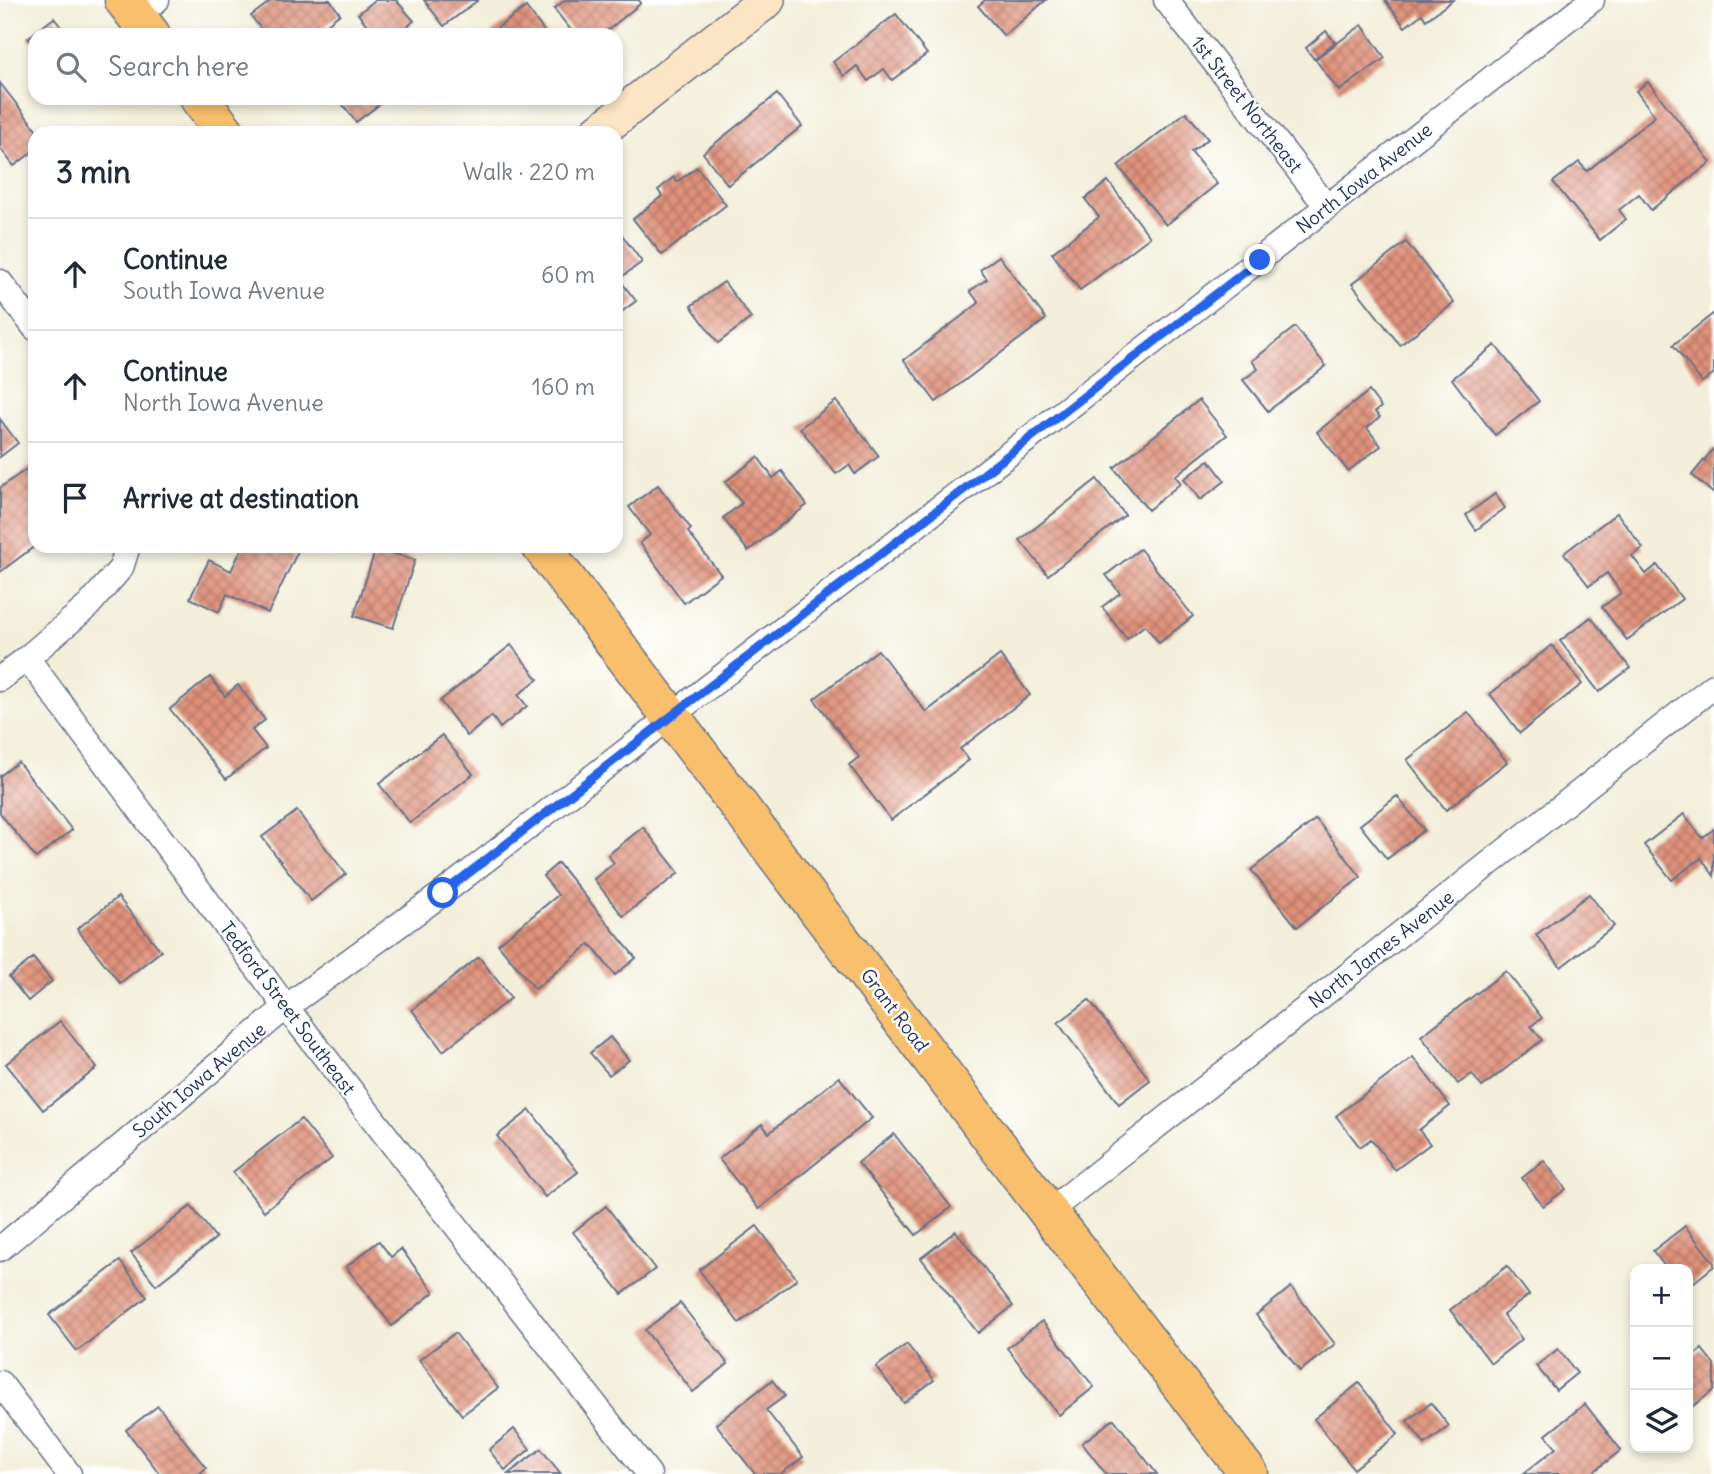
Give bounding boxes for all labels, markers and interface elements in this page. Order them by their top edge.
search box [28,28,623,105]
street label: 1st Street Northeast [1186,31,1308,177]
icon: search [52,48,90,86]
text: Search here [108,50,249,83]
street label: North Iowa Avenue [1291,118,1437,238]
text: 3 min [56,153,131,191]
text: Walk · 220 m [463,157,595,186]
text: Continue [123,243,228,276]
route end [1244,244,1275,275]
icon: ahead [56,255,94,293]
text: 60 m [541,260,595,289]
text: South Iowa Avenue [123,276,325,305]
text: Continue [123,355,228,388]
icon: ahead [56,367,94,405]
text: 160 m [532,372,595,401]
text: North Iowa Avenue [123,388,324,417]
icon: arrive [56,479,94,517]
text: Arrive at destination [123,482,359,515]
route start [427,877,458,908]
street label: North James Avenue [1304,885,1458,1013]
street label: Tedford Street Southeast [215,917,361,1099]
street label: Grant Road [856,963,934,1057]
street label: South Iowa Avenue [127,1017,271,1143]
map controls [1630,1264,1693,1453]
button: + [1630,1264,1693,1327]
button: − [1630,1327,1693,1390]
button: layers [1630,1390,1693,1453]

